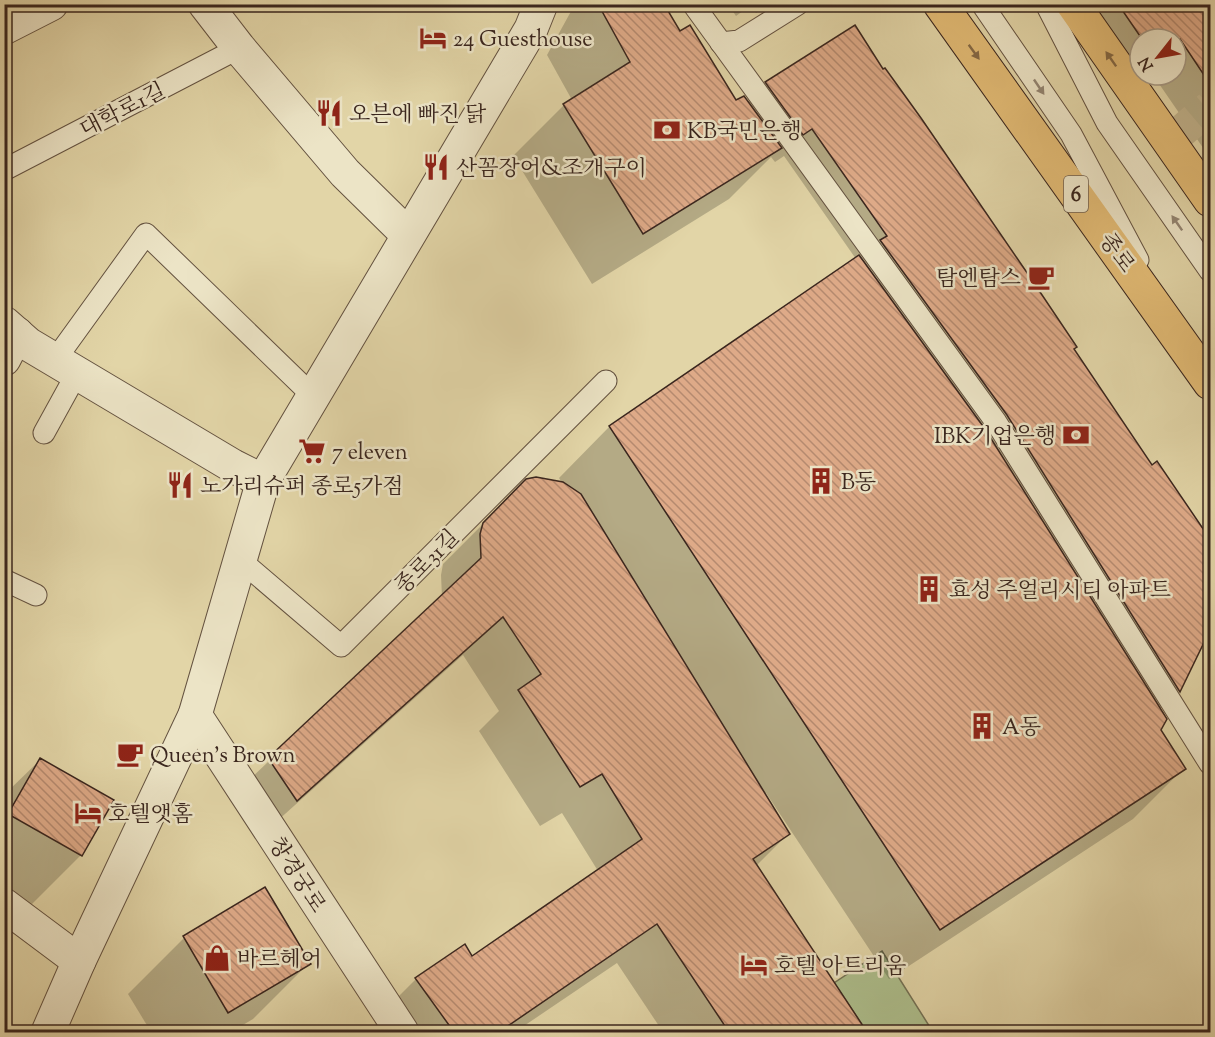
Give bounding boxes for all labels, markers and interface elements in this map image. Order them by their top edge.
hotel icon: 24 Guesthouse [418,23,448,53]
place label: 24 Guesthouse [453,25,592,57]
north arrow [1128,27,1188,87]
one-way arrow [968,44,980,60]
one-way arrow [1105,52,1117,68]
text: N [1134,52,1160,75]
street label: 대학로1길 [75,76,172,147]
one-way arrow [1033,79,1045,95]
restaurant icon: 오븐에 빠진 닭 [314,98,344,128]
place label: 오븐에 빠진 닭 [349,100,487,132]
bank icon: KB국민은행 [652,115,682,145]
place label: KB국민은행 [687,117,802,149]
restaurant icon: 산꼼장어&조개구이 [421,152,451,182]
place label: 산꼼장어&조개구이 [456,154,647,186]
road number: 6 [1064,176,1088,212]
one-way arrow [1171,216,1183,232]
street label: 종로 [1090,227,1141,280]
cafe icon: 탐엔탐스 [1026,262,1056,292]
place label: 탐엔탐스 [936,264,1021,296]
bank icon: IBK기업은행 [1061,420,1091,450]
place label: IBK기업은행 [934,422,1056,454]
supermarket icon: 7 eleven [297,436,327,466]
place label: 7 eleven [332,438,408,470]
building icon: B동 [806,466,836,496]
place label: B동 [841,468,876,500]
restaurant icon: 노가리슈퍼 종로5가점 [165,470,195,500]
place label: 노가리슈퍼 종로5가점 [200,472,403,504]
street label: 종로31길 [388,523,468,603]
building icon: 효성 주얼리시티 아파트 [914,574,944,604]
place label: 효성 주얼리시티 아파트 [949,576,1171,608]
building icon: A동 [967,711,997,741]
place label: A동 [1002,713,1041,745]
cafe icon: Queen's Brown [115,739,145,769]
place label: Queen's Brown [150,741,295,773]
hotel icon: 호텔앳홈 [73,798,103,828]
place label: 호텔앳홈 [108,800,193,832]
street label: 창경궁로 [259,831,332,920]
shop icon: 바르헤어 [202,943,232,973]
place label: 바르헤어 [237,945,322,977]
hotel icon: 호텔 아트리움 [739,950,769,980]
place label: 호텔 아트리움 [774,952,906,984]

